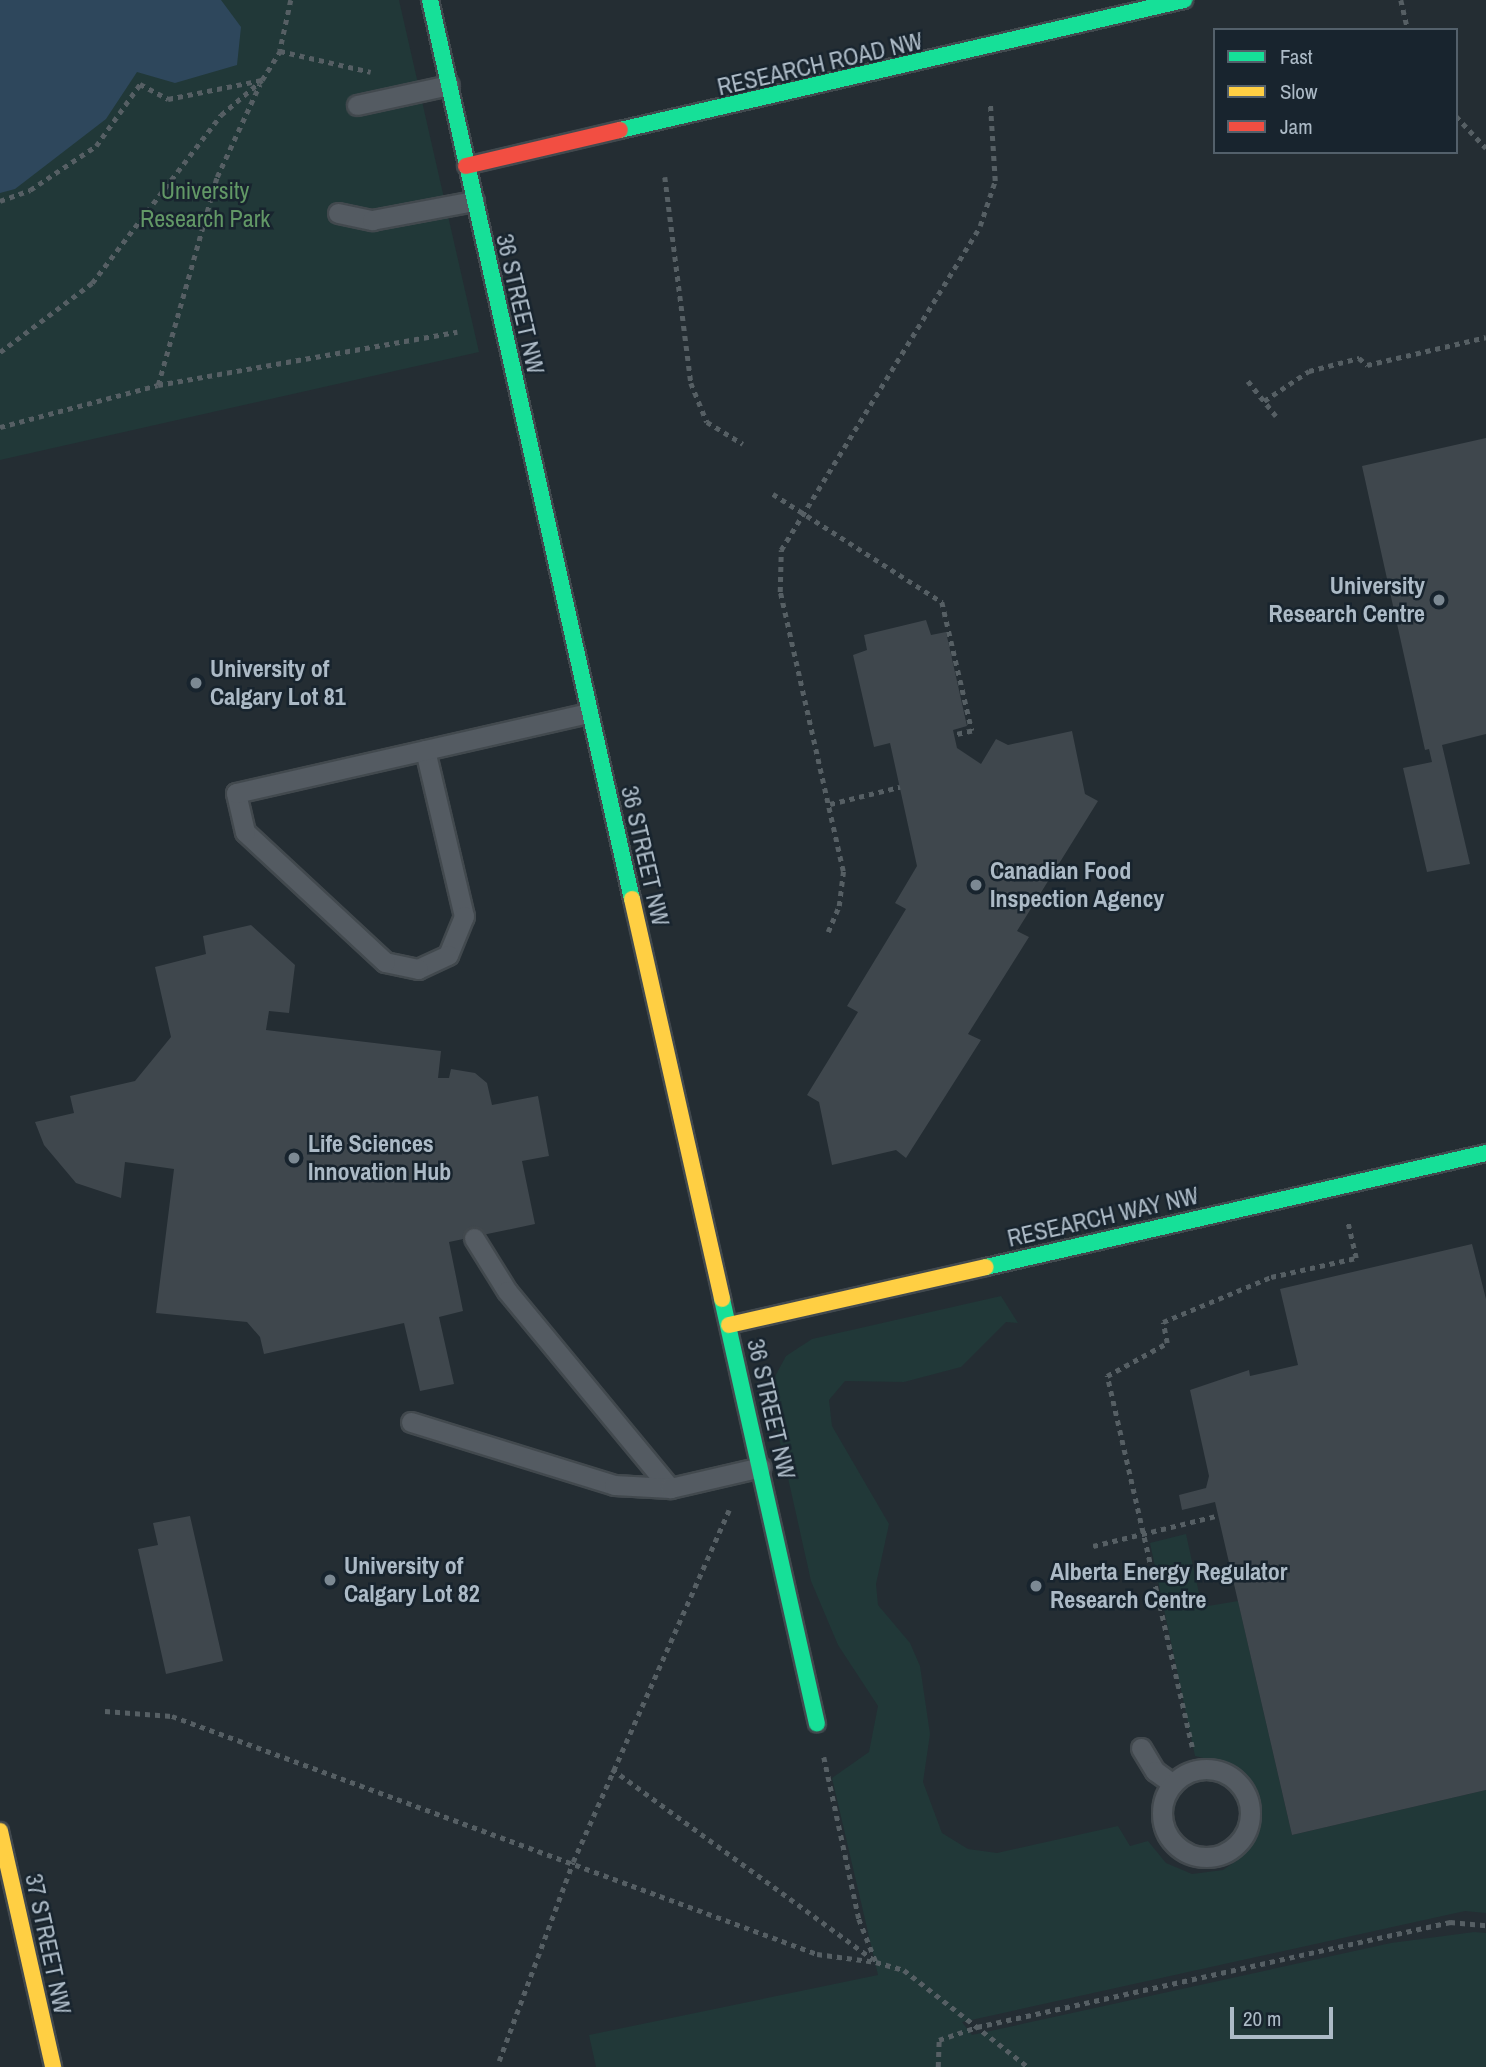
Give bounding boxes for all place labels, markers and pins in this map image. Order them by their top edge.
place label: University Research Centre [1269,572,1425,628]
marker: University Research Centre [1431,592,1447,608]
place label: University of Calgary Lot 81 [210,655,346,711]
marker: University of Calgary Lot 81 [188,675,204,691]
place label: Canadian Food Inspection Agency [990,857,1165,913]
marker: Canadian Food Inspection Agency [968,877,984,893]
place label: Life Sciences Innovation Hub [308,1130,451,1186]
marker: Life Sciences Innovation Hub [286,1150,302,1166]
place label: University of Calgary Lot 82 [344,1552,480,1608]
place label: Alberta Energy Regulator Research Centre [1050,1558,1287,1614]
marker: University of Calgary Lot 82 [322,1572,338,1588]
marker: Alberta Energy Regulator Research Centre [1028,1578,1044,1594]

